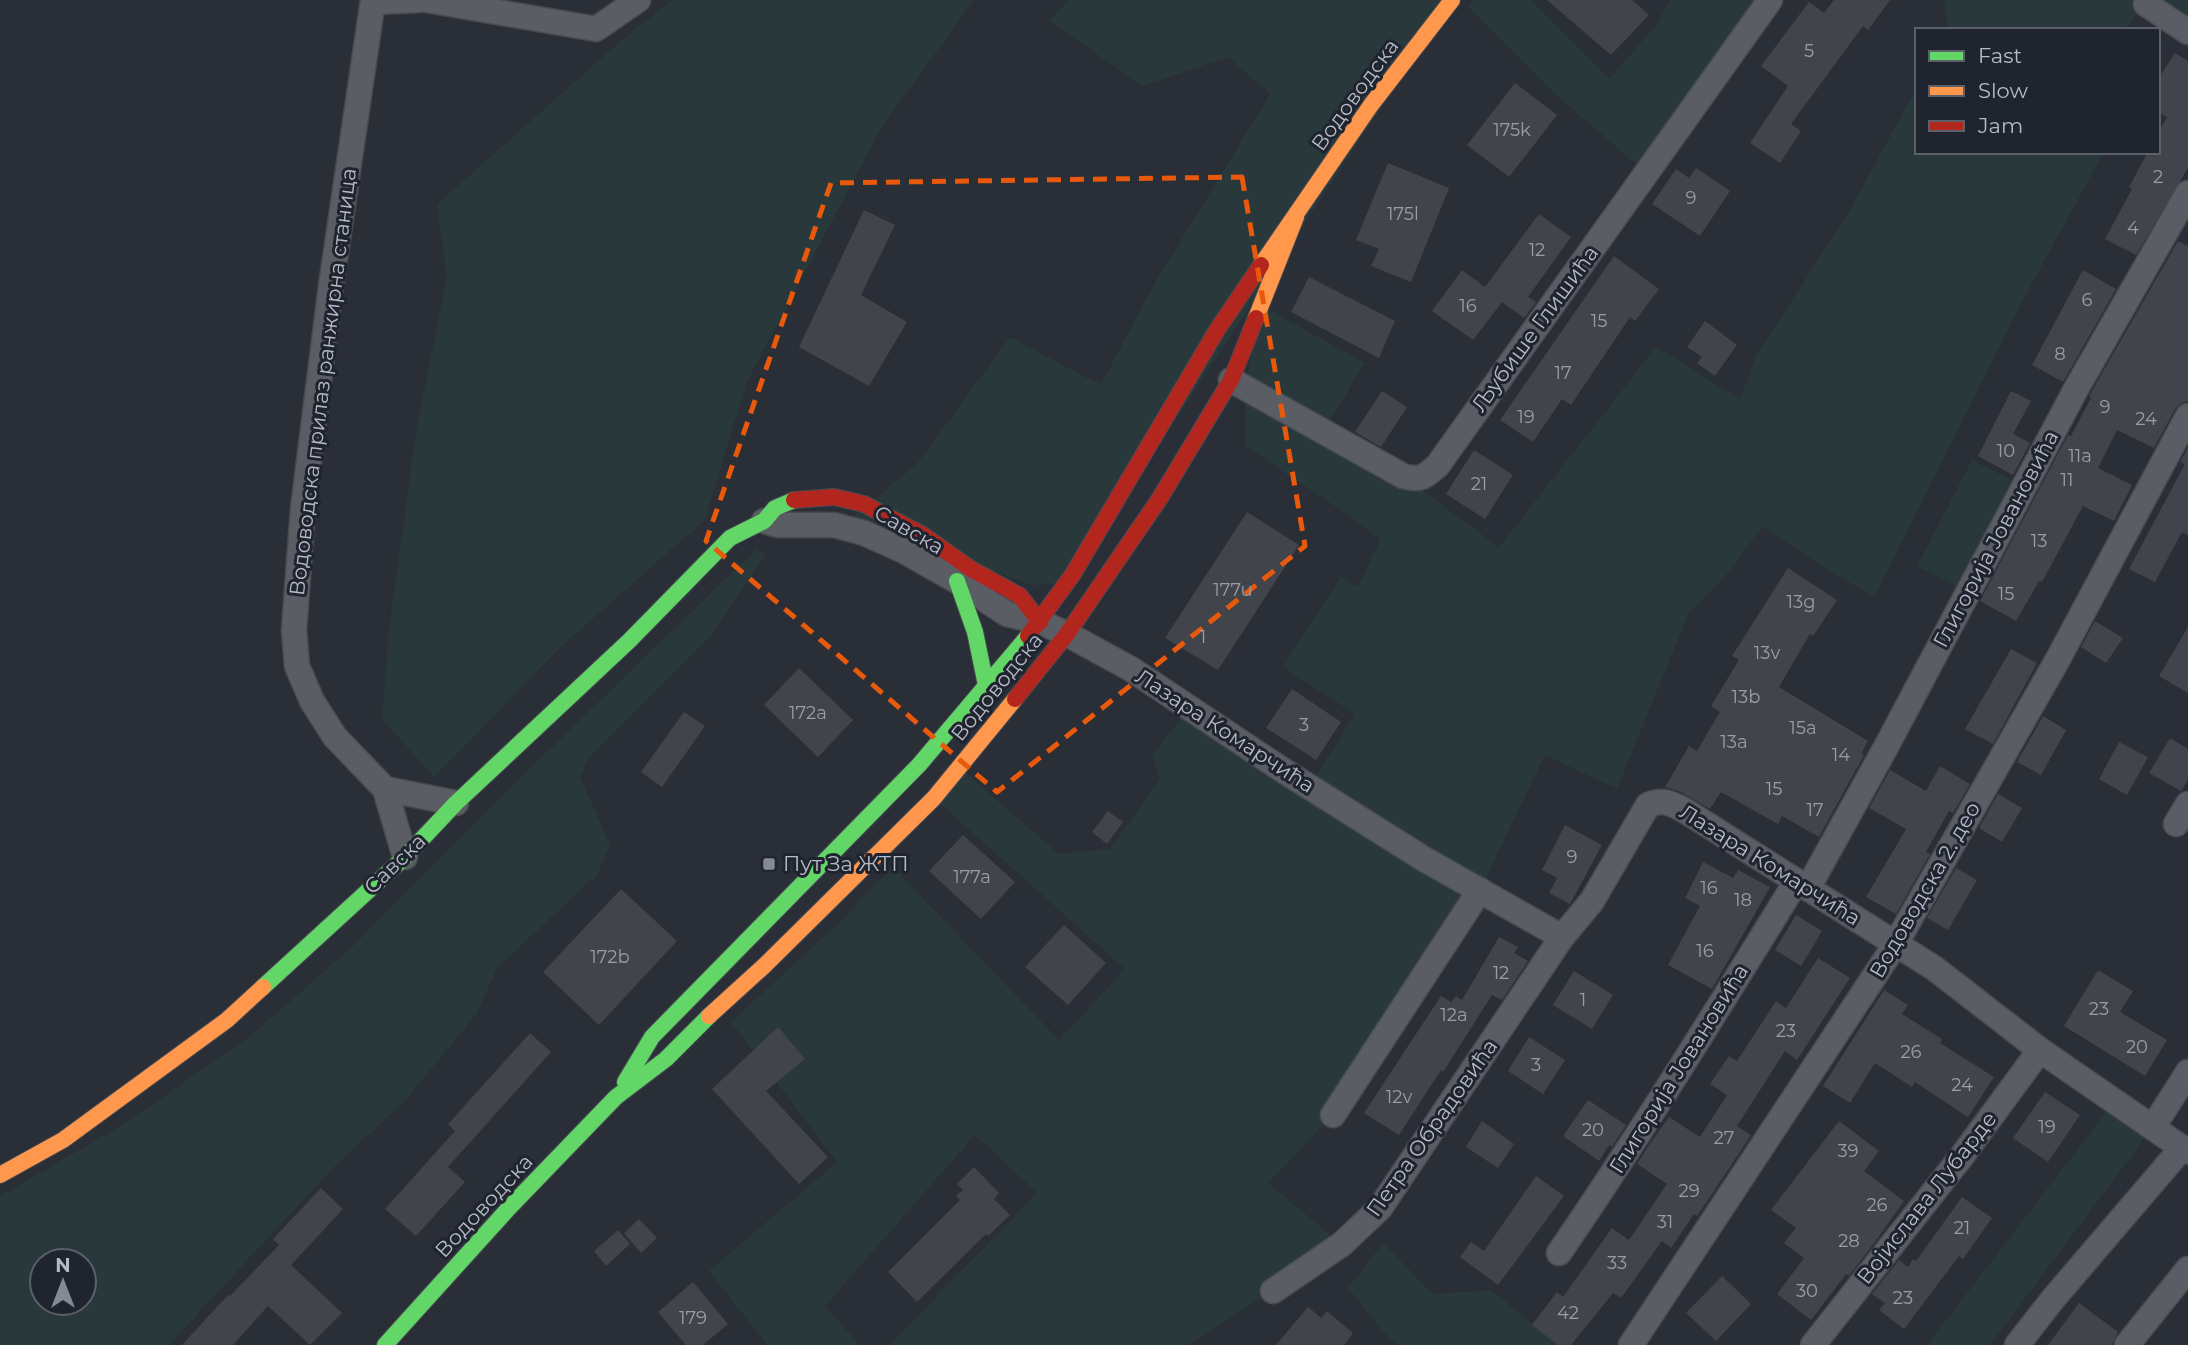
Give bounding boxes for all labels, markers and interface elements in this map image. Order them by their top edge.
legend [1915,28,2160,154]
street label: Водоводска [1306,34,1403,155]
house number: 5 [1804,40,1814,62]
text: Fast [1978,43,2022,68]
text: Slow [1978,78,2028,103]
text: Jam [1977,113,2023,138]
house number: 175k [1493,119,1531,141]
house number: 2 [2153,166,2163,188]
street label: Водоводска прилаз ранжирна станица [284,167,361,597]
house number: 9 [1686,187,1697,209]
house number: 175l [1387,203,1419,225]
house number: 4 [2127,217,2139,239]
house number: 12 [1529,239,1545,261]
street label: Љубише Глишића [1466,241,1603,417]
house number: 6 [2082,289,2093,311]
house number: 16 [1459,295,1477,317]
house number: 15 [1591,310,1607,332]
house number: 8 [2054,343,2066,365]
house number: 17 [1554,362,1572,384]
house number: 9 [2100,396,2111,418]
house number: 19 [1517,406,1535,428]
house number: 24 [2135,408,2157,430]
street label: Глигорија Јовановића [1928,426,2063,652]
house number: 10 [1997,440,2015,462]
house number: 11a [2068,445,2092,467]
house number: 11 [2061,469,2074,491]
house number: 21 [1471,473,1487,495]
street label: Савска [870,500,948,559]
house number: 13 [2031,530,2047,552]
house number: 177u [1213,579,1253,601]
house number: 15 [1998,583,2014,605]
house number: 13g [1787,591,1815,613]
house number: 1 [1200,626,1206,648]
street label: Водоводска [945,628,1048,746]
house number: 13v [1754,642,1780,664]
street label: Лазара Комарчића [1131,663,1319,798]
house number: 13b [1732,686,1760,708]
house number: 172a [789,702,827,724]
house number: 3 [1299,714,1309,736]
house number: 15a [1789,717,1817,739]
house number: 13a [1720,731,1748,753]
house number: 14 [1832,744,1850,766]
house number: 15 [1766,778,1782,800]
street label: Водоводска 2. део [1864,797,1985,982]
street label: Лазара Комарчића [1675,799,1865,930]
house number: 17 [1806,799,1824,821]
street label: Савска [359,828,431,899]
house number: 9 [1567,846,1578,868]
place label: Пут За ЖТП [783,851,909,876]
marker: Пут За ЖТП [761,856,777,872]
house number: 177a [953,866,991,888]
house number: 16 [1700,877,1718,899]
house number: 18 [1734,889,1752,911]
house number: 16 [1696,940,1714,962]
house number: 172b [590,946,630,968]
street label: Глигорија Јовановића [1604,959,1753,1178]
house number: 12 [1493,962,1509,984]
house number: 1 [1580,989,1586,1011]
house number: 23 [2089,998,2109,1020]
house number: 12a [1440,1004,1468,1026]
house number: 23 [1776,1020,1796,1042]
street label: Петра Обрадовића [1361,1034,1502,1221]
house number: 20 [2126,1036,2148,1058]
house number: 26 [1900,1041,1922,1063]
house number: 3 [1531,1054,1541,1076]
house number: 24 [1951,1074,1973,1096]
house number: 12v [1386,1086,1412,1108]
street label: Војислава Лубарде [1852,1107,2002,1289]
house number: 19 [2038,1116,2056,1138]
house number: 20 [1582,1119,1604,1141]
house number: 27 [1714,1127,1734,1149]
house number: 39 [1837,1140,1859,1162]
street label: Водоводска [430,1149,538,1262]
house number: 29 [1678,1180,1700,1202]
house number: 26 [1866,1194,1888,1216]
house number: 31 [1657,1211,1673,1233]
house number: 21 [1954,1217,1970,1239]
house number: 28 [1838,1230,1860,1252]
north arrow [28,1247,98,1317]
house number: 33 [1607,1252,1627,1274]
text: N [55,1254,71,1277]
house number: 30 [1796,1280,1818,1302]
house number: 23 [1893,1287,1913,1309]
house number: 42 [1557,1302,1579,1324]
house number: 179 [679,1307,707,1329]

